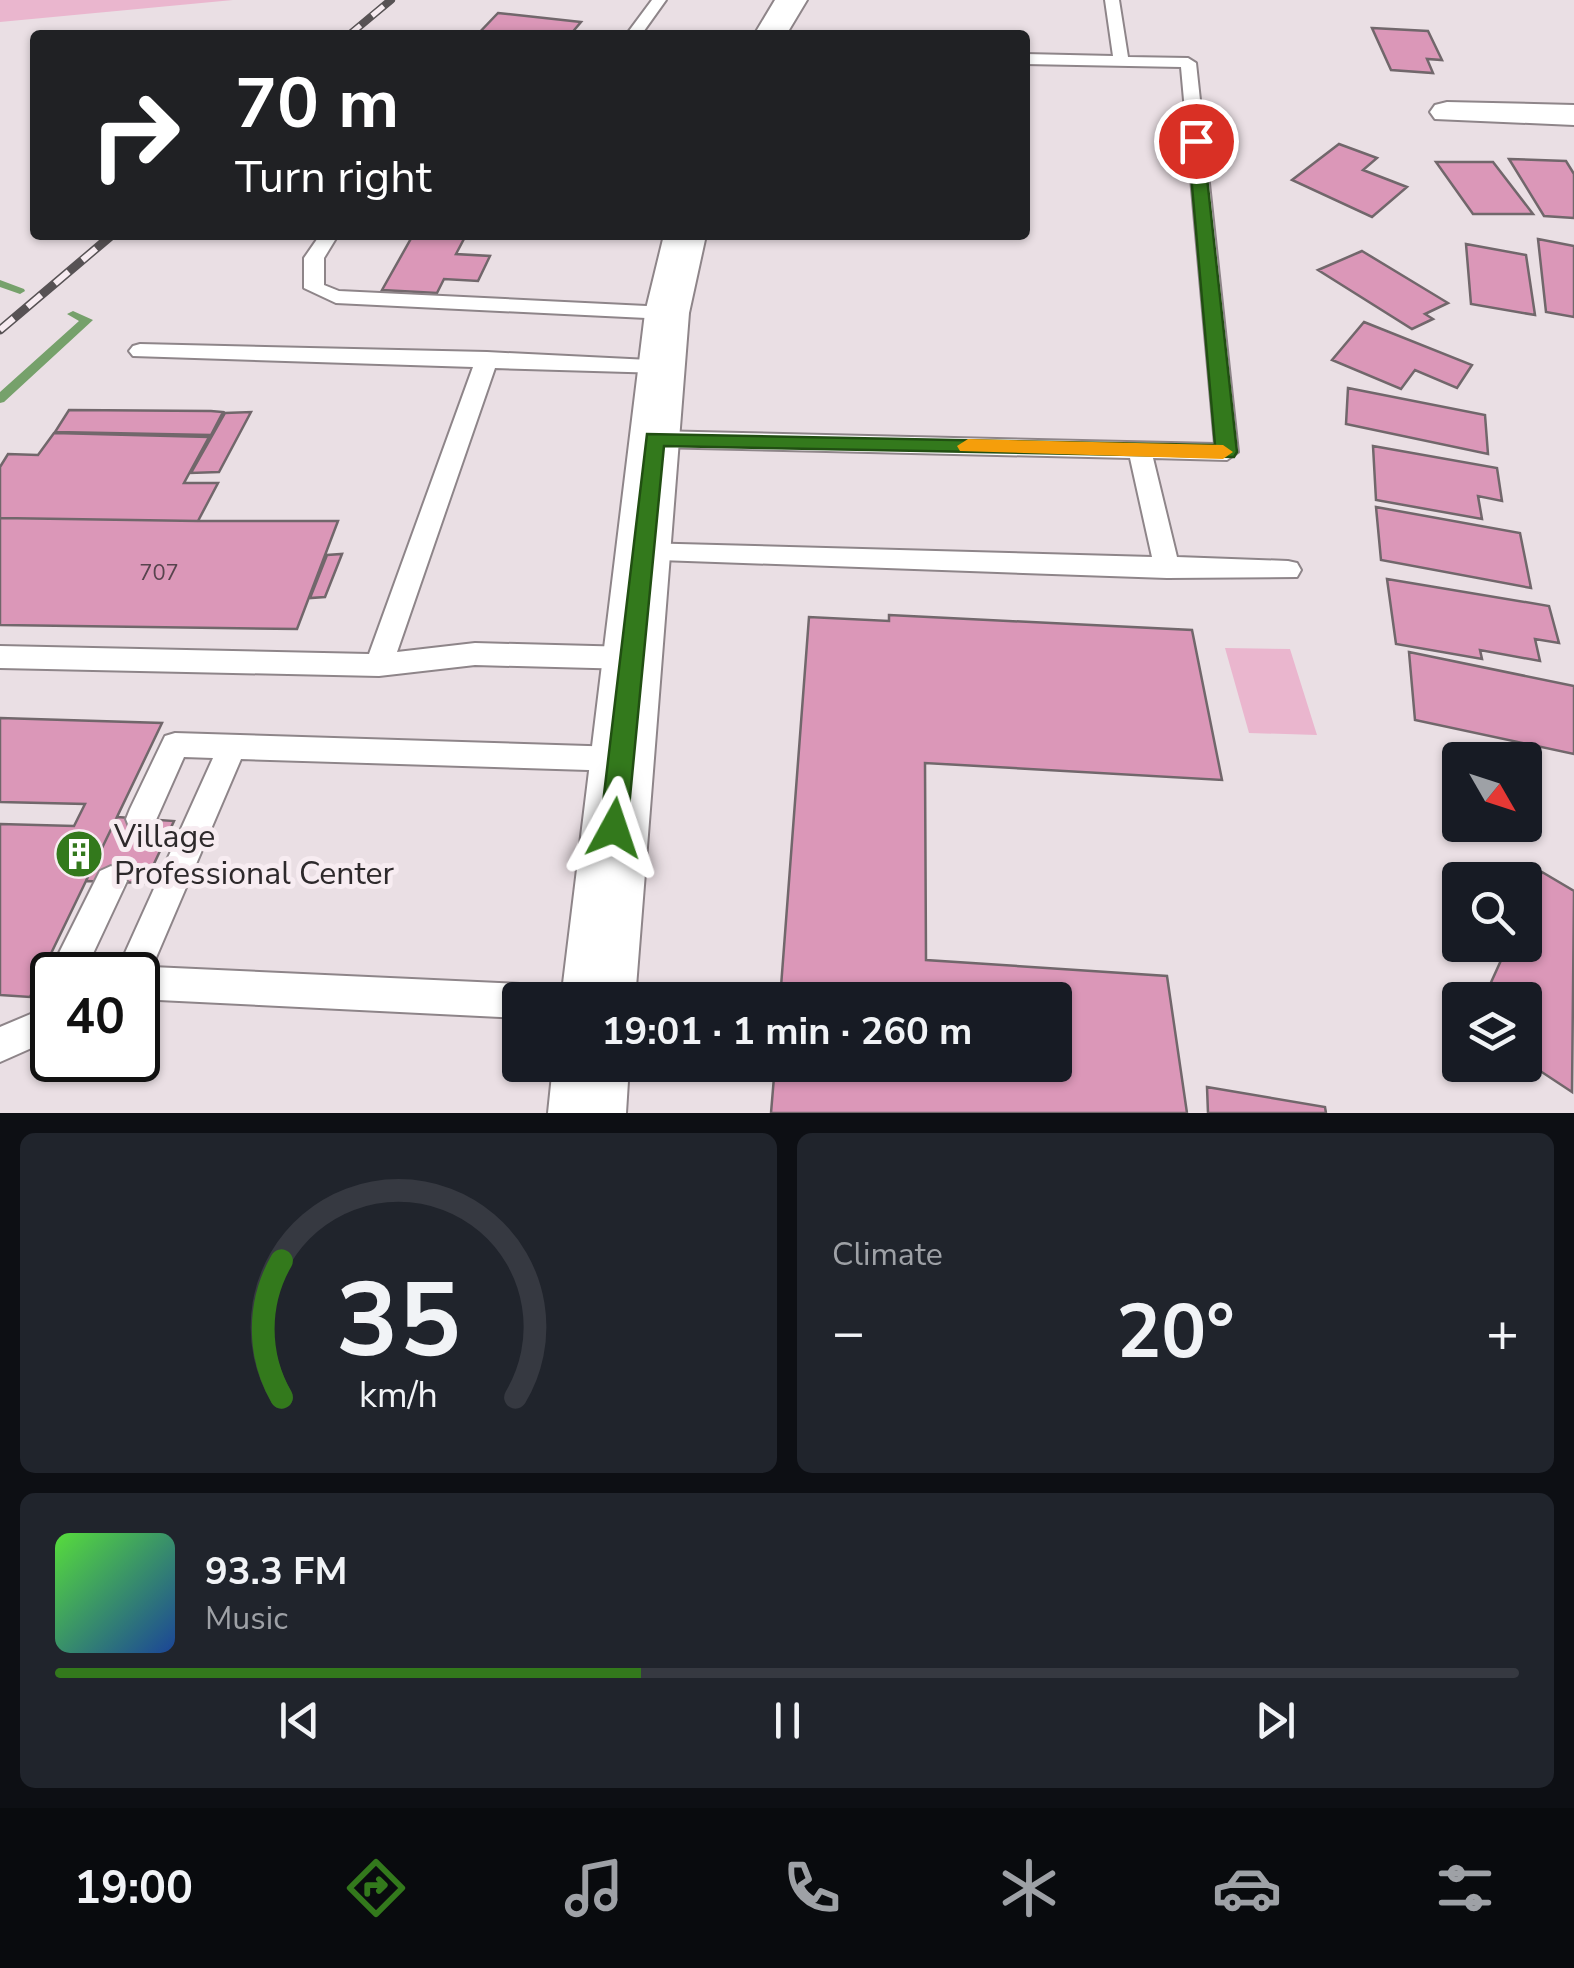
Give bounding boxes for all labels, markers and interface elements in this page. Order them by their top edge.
text: 70 m [235,56,399,152]
icon: right [70,70,200,200]
pin [1154,99,1239,184]
icon: arrive [1169,114,1224,169]
text: Turn right [235,147,432,208]
house number: 707 [139,558,179,588]
north arrow [1442,742,1542,842]
map controls [1442,742,1542,1082]
position arrow [562,776,666,880]
place label: Village Professional Center [113,815,395,895]
building icon: Village Professional Center [53,828,105,880]
button: search [1442,862,1542,962]
speed limit sign: 40 [30,952,160,1082]
button: layers [1442,982,1542,1082]
text: 19:01 · 1 min · 260 m [602,1006,972,1057]
text: Climate [832,1233,943,1276]
text: 35 [336,1250,461,1392]
text: 20° [1116,1281,1235,1383]
text: − [832,1295,865,1370]
text: + [1486,1295,1519,1370]
text: km/h [359,1371,438,1420]
text: 93.3 FM [205,1546,347,1597]
text: Music [205,1597,288,1640]
icon: previous [272,1693,327,1748]
icon: pause [760,1693,815,1748]
icon: next [1248,1693,1303,1748]
icon: directions [341,1853,411,1923]
icon: music [559,1853,629,1923]
icon: phone [777,1853,847,1923]
icon: climate [994,1853,1064,1923]
icon: car [1212,1853,1282,1923]
icon: filters [1430,1853,1500,1923]
text: 19:00 [74,1858,193,1919]

